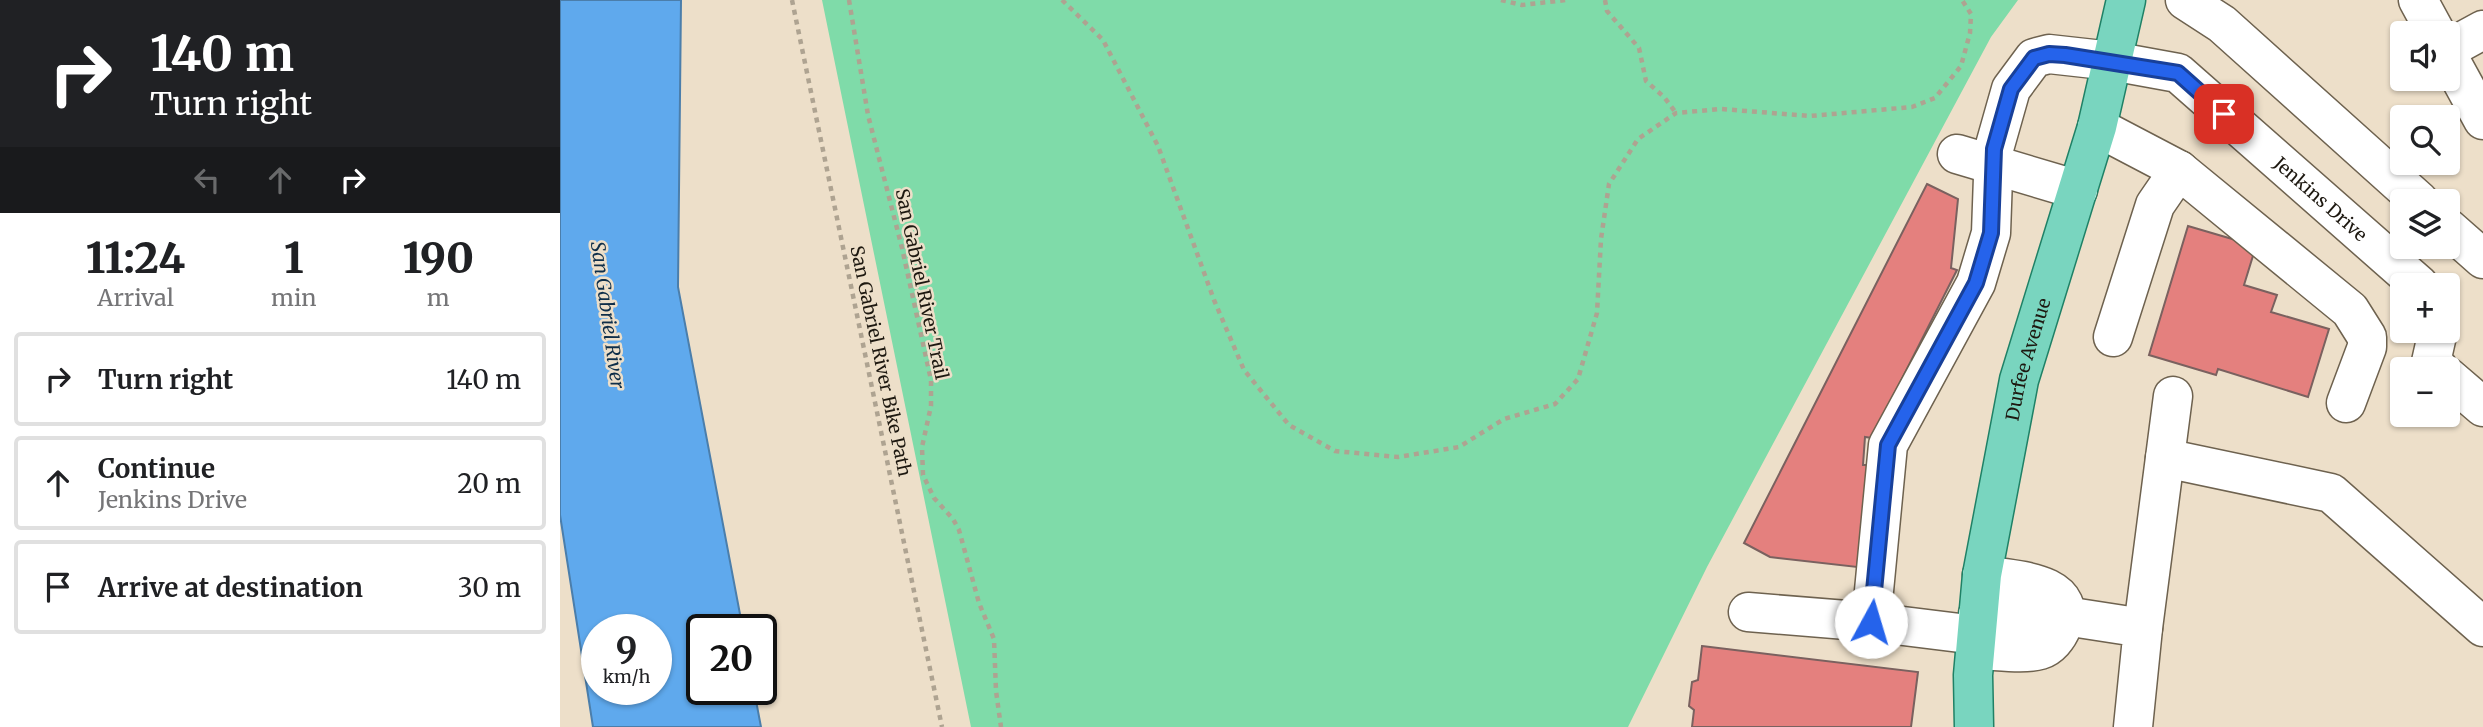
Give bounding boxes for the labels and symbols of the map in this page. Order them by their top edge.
pin [2194,84,2254,144]
street label: Jenkins Drive [2269,151,2372,246]
street label: San Gabriel River Trail [891,186,954,382]
water label: San Gabriel River [586,240,630,390]
street label: San Gabriel River Bike Path [845,244,917,478]
street label: Durfee Avenue [2000,295,2055,422]
position arrow [1834,585,1908,659]
speed limit sign: 20 [686,614,777,705]

